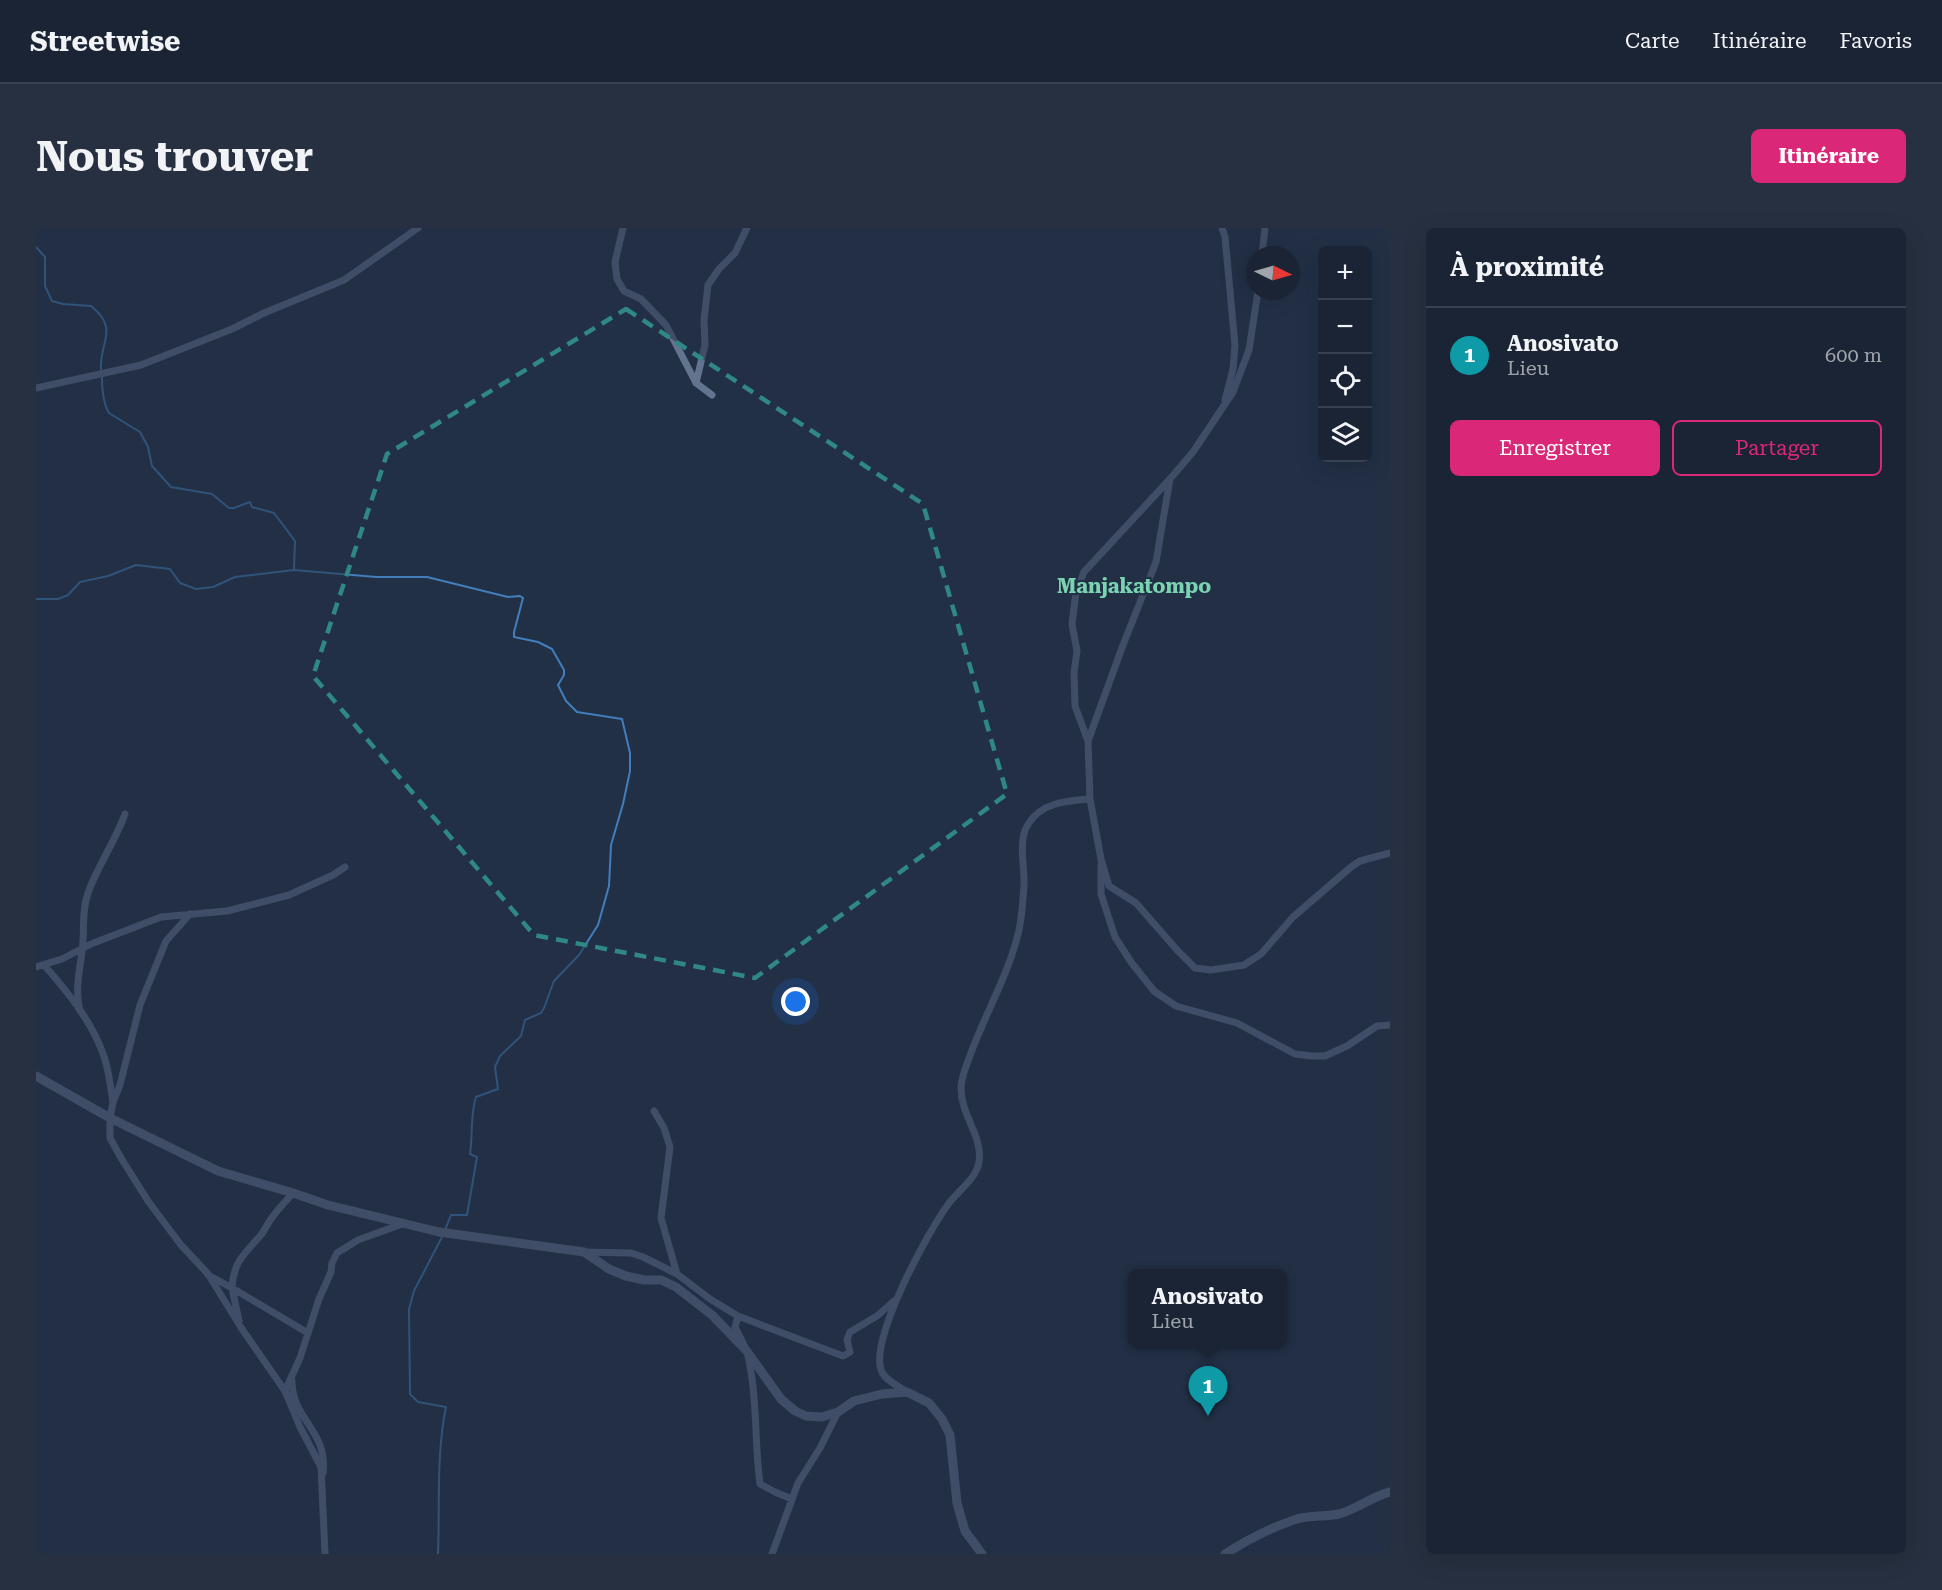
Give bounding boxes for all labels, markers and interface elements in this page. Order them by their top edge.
text: Streetwise [30,25,181,58]
text: Carte [1625,29,1680,53]
text: Itinéraire [1713,29,1807,53]
text: Favoris [1840,29,1912,53]
button: Itinéraire [1751,129,1906,183]
text: Nous trouver [36,132,313,181]
north arrow [1246,246,1300,300]
map controls [1318,246,1372,462]
button: + [1318,246,1372,300]
text: À proximité [1450,252,1604,282]
button: − [1318,300,1372,354]
text: Anosivato [1507,331,1619,356]
text: 1 [1464,343,1475,367]
text: 600 m [1825,343,1882,367]
button: locate [1318,354,1372,408]
text: Lieu [1507,356,1549,380]
button: layers [1318,408,1372,462]
button: Enregistrer [1450,420,1660,476]
button: Partager [1672,420,1882,476]
district label: Manjakatompo [1057,574,1211,598]
your location [781,987,810,1016]
popup [1128,1269,1287,1347]
text: Anosivato [1152,1284,1263,1309]
text: Lieu [1152,1309,1194,1333]
pin: 1 [1188,1366,1228,1416]

